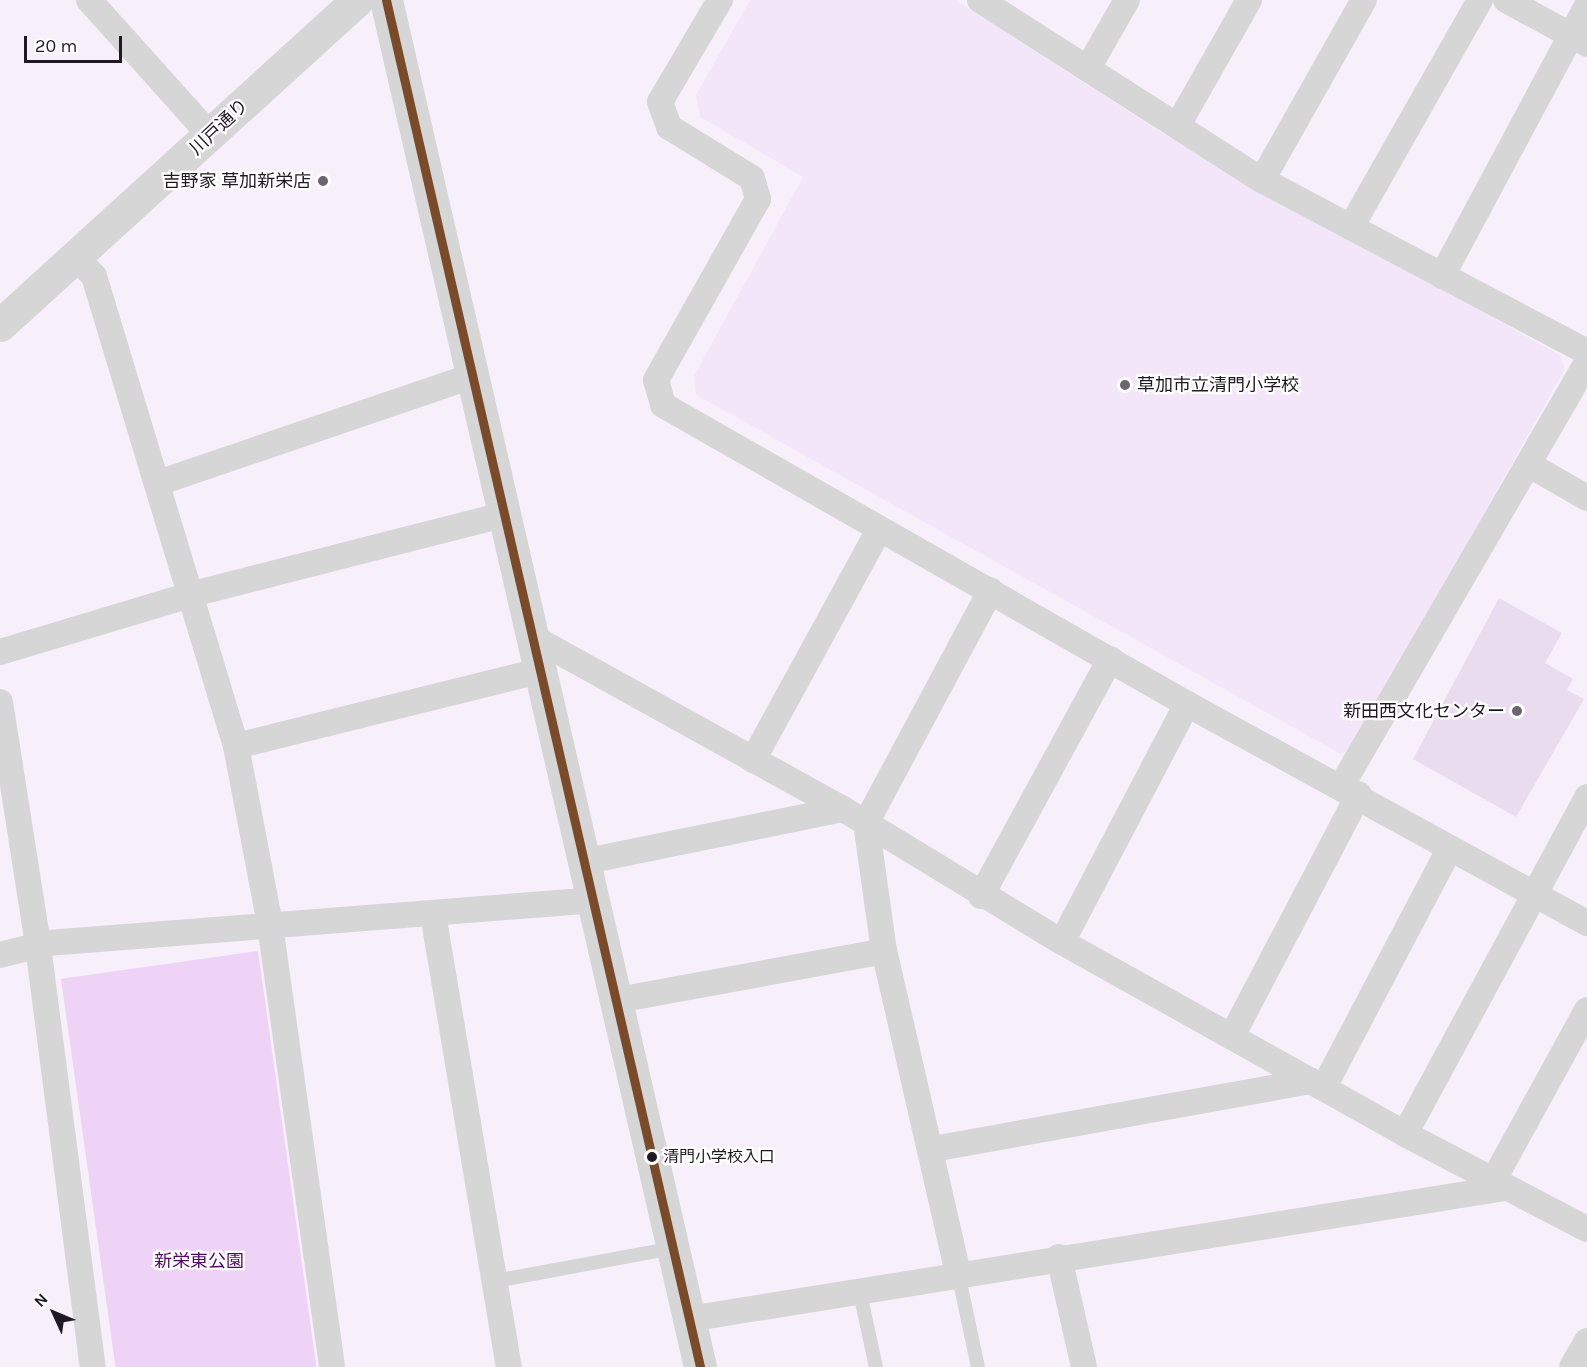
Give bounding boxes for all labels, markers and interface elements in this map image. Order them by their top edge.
scale bar [27,24,124,62]
text: 20 m [35,35,77,57]
street label: 川戸通り [185,95,253,159]
place label: 吉野家 草加新栄店 [163,170,311,192]
marker: 吉野家 草加新栄店 [316,174,330,188]
place label: 草加市立清門小学校 [1137,374,1299,396]
marker: 草加市立清門小学校 [1118,378,1132,392]
place label: 新田西文化センター [1343,700,1505,722]
marker: 新田西文化センター [1510,704,1524,718]
place label: 清門小学校入口 [663,1147,775,1167]
marker: 清門小学校入口 [646,1151,658,1163]
park label: 新栄東公園 [154,1250,244,1272]
north arrow [24,1283,84,1343]
text: N [30,1289,52,1311]

